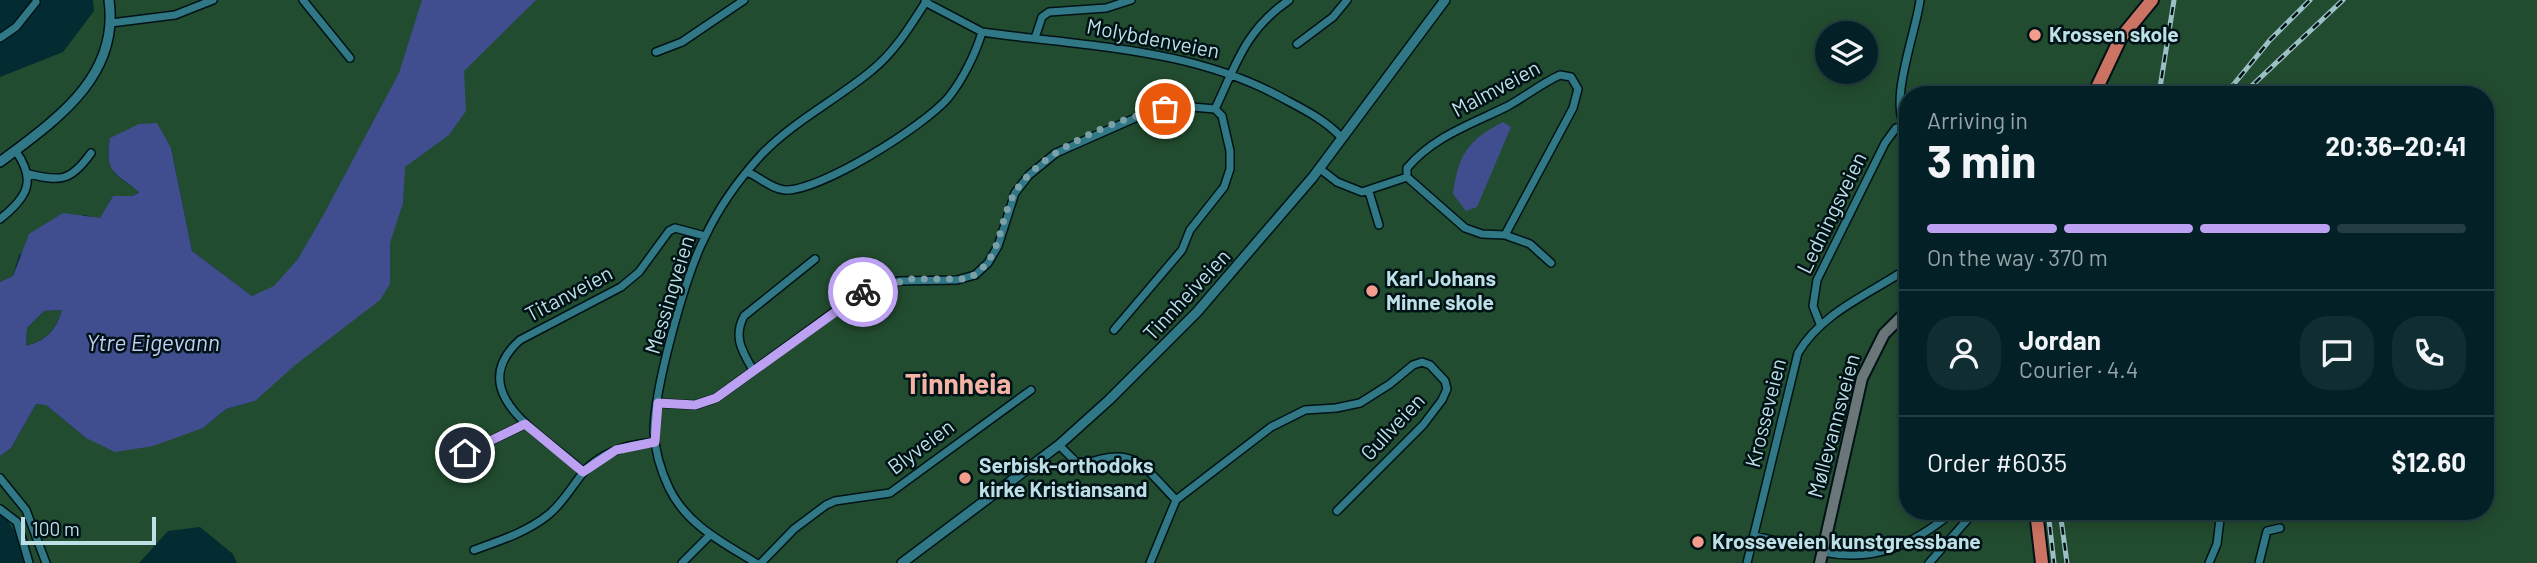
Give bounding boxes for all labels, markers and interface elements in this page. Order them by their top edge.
street label: Molybdenveien [1085,12,1222,63]
map controls [1815,21,1878,84]
button: layers [1815,21,1878,84]
place label: Krossen skole [2049,21,2179,46]
marker: Krossen skole [2027,27,2043,43]
street label: Malmveien [1447,54,1544,121]
pin [1135,79,1195,139]
icon: bag [1146,90,1184,128]
text: Arriving in [1927,106,2028,134]
text: 20:36–20:41 [2325,130,2466,161]
text: 3 min [1927,132,2036,187]
street label: Ledningsveien [1791,148,1871,277]
street label: Messingveien [639,232,698,357]
street label: Tinnheiveien [1137,243,1235,345]
text: On the way · 370 m [1927,243,2108,271]
courier [828,257,898,327]
street label: Titanveien [520,259,616,326]
place label: Karl Johans Minne skole [1386,265,1496,314]
icon: bike [844,273,882,311]
marker: Karl Johans Minne skole [1364,283,1380,299]
button: person [1927,316,2001,390]
button: chat [2300,316,2374,390]
button: phone [2392,316,2466,390]
text: Jordan [2019,324,2101,355]
water label: Ytre Eigevann [86,328,220,356]
street label: Møllevannsveien [1801,351,1864,500]
text: Courier · 4.4 [2019,355,2138,383]
street label: Krosseveien [1739,356,1790,470]
district label: Tinnheia [905,366,1011,400]
street label: Gullveien [1355,387,1429,465]
street label: Blyveien [882,413,958,479]
pin [435,423,495,483]
icon: home [446,434,484,472]
text: Order #6035 [1927,446,2067,477]
text: $12.60 [2392,446,2466,477]
place label: Serbisk-orthodoks kirke Kristiansand [979,452,1154,501]
marker: Serbisk-orthodoks kirke Kristiansand [957,470,973,486]
scale bar [21,514,156,546]
text: 100 m [32,517,80,540]
place label: Krosseveien kunstgressbane [1712,528,1981,553]
marker: Krosseveien kunstgressbane [1690,534,1706,550]

